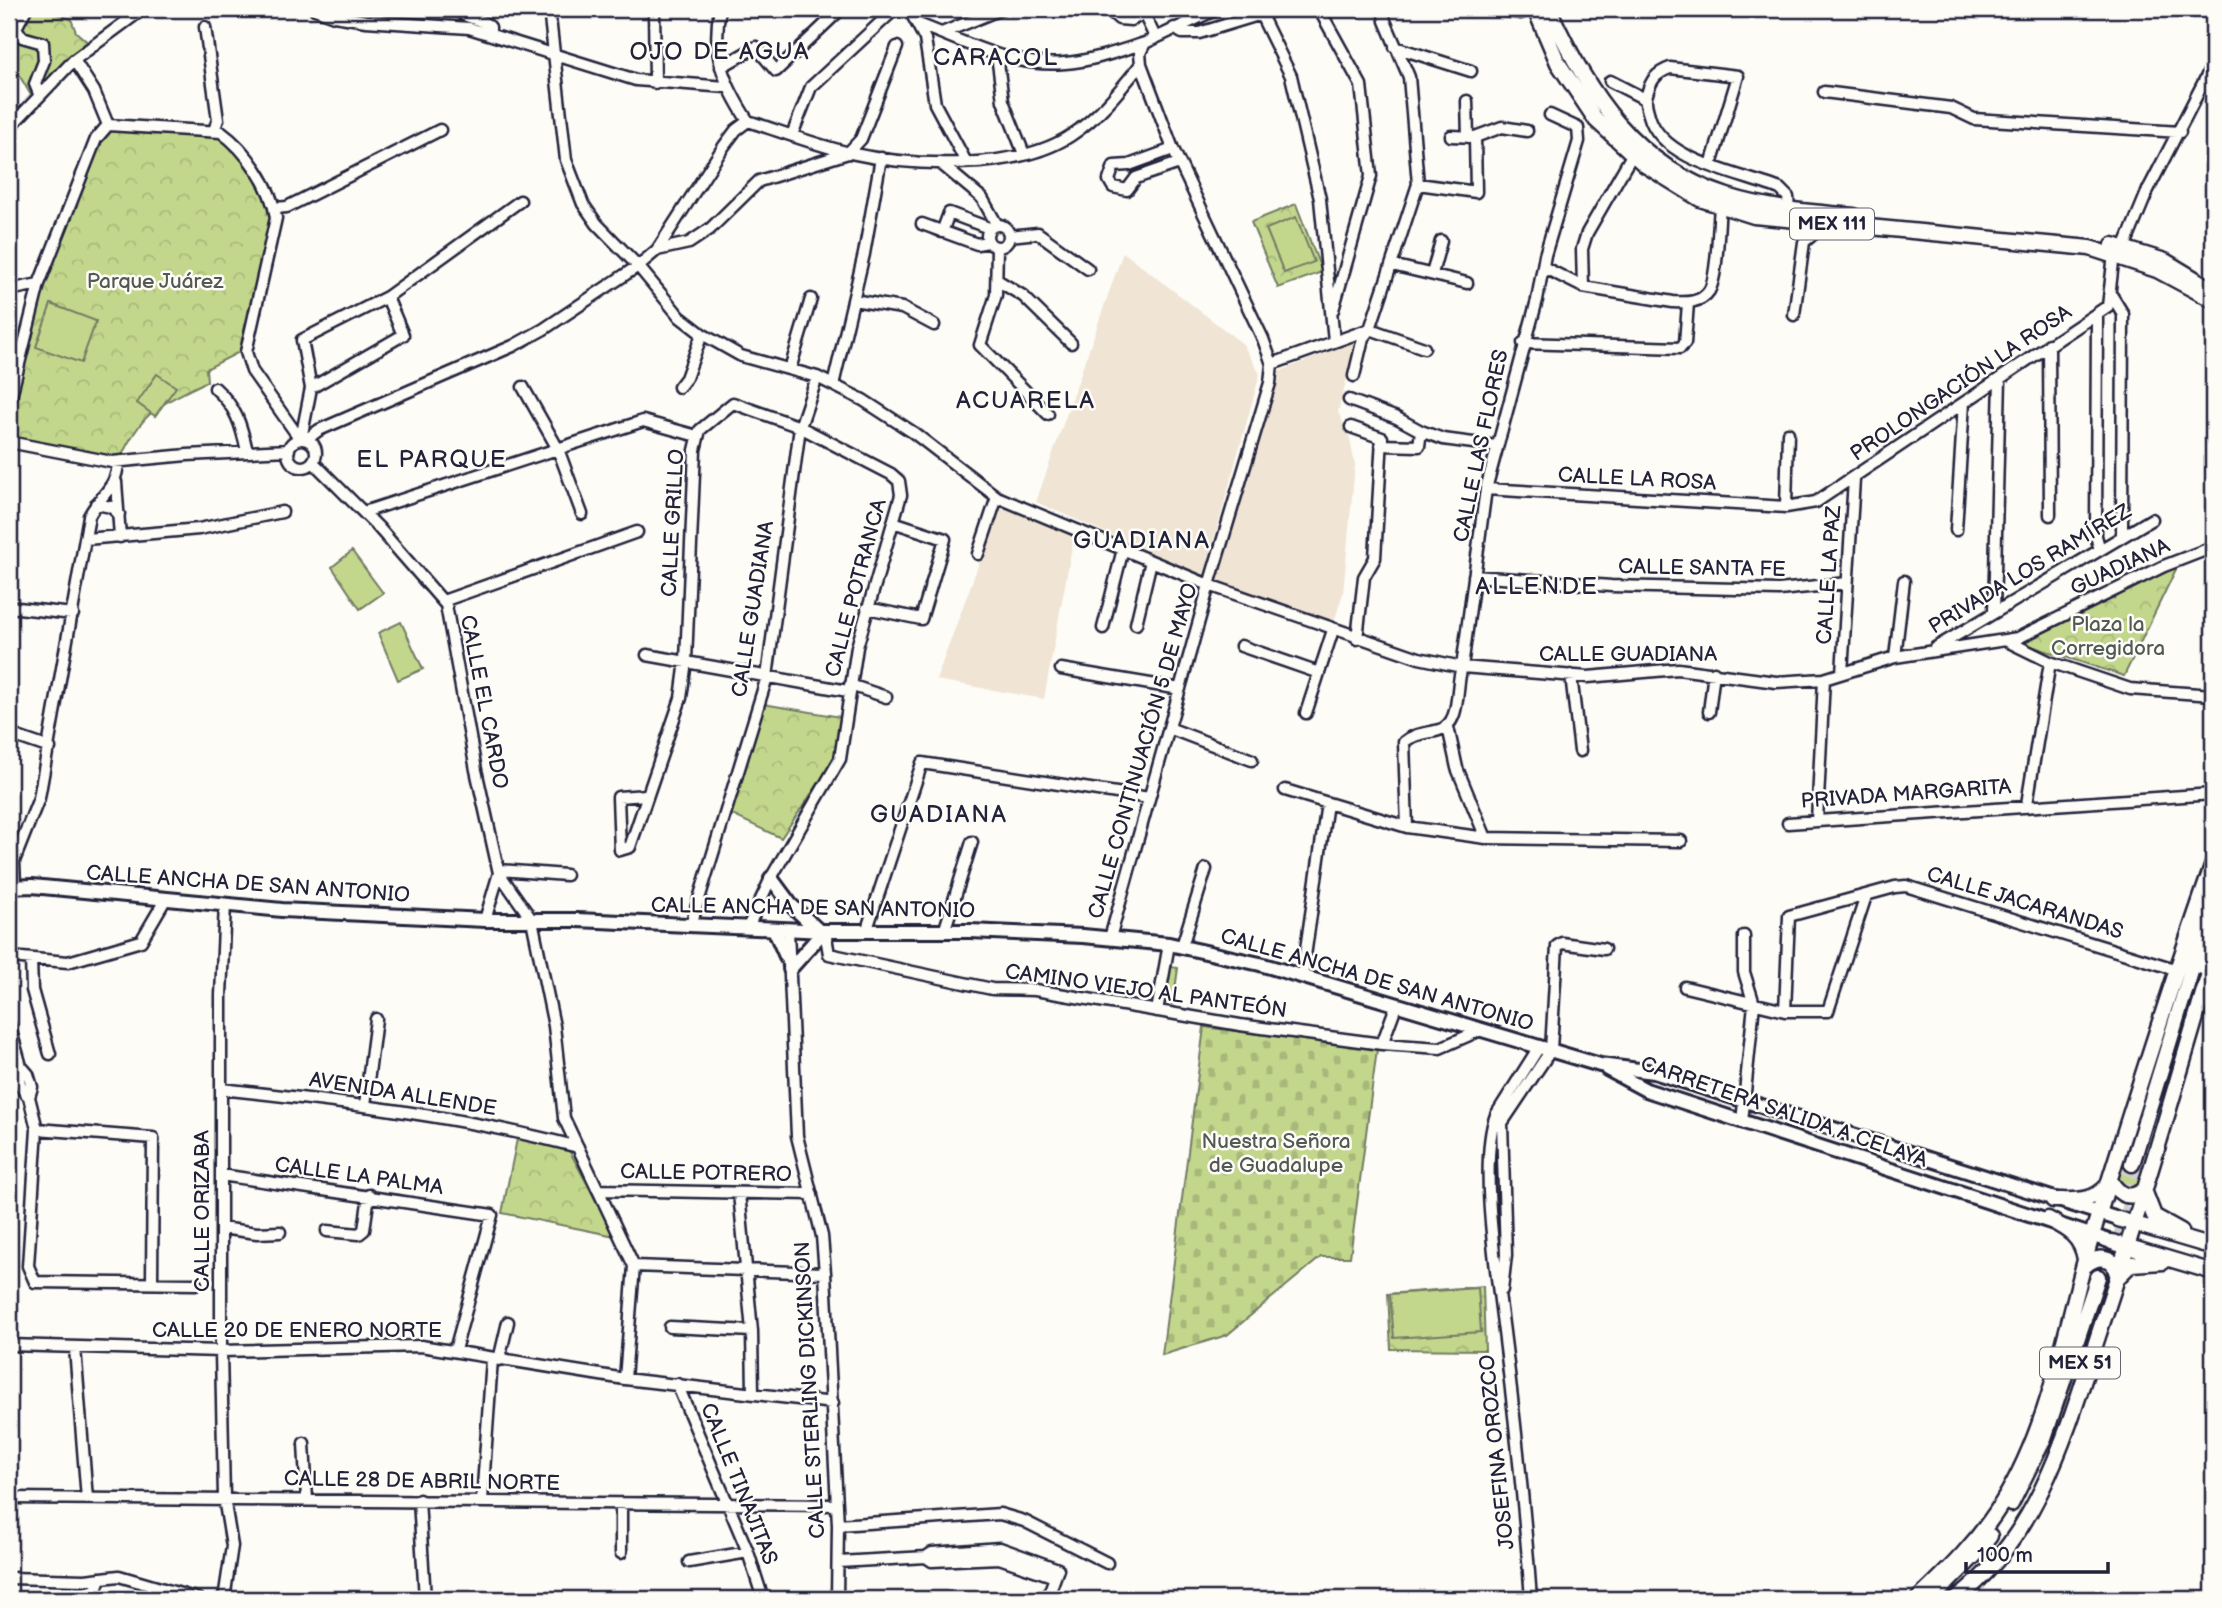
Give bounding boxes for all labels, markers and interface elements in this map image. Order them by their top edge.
district label: OJO DE AGUA [629,37,811,66]
district label: CARACOL [933,43,1059,72]
road number: MEX 111 [1790,208,1874,240]
park label: Parque Juárez [87,269,224,294]
street label: PROLONGACIÓN LA ROSA [1846,299,2076,466]
street label: CALLE LAS FLORES [1448,347,1514,545]
district label: ACUARELA [956,386,1096,415]
district label: EL PARQUE [356,445,508,474]
street label: CALLE GRILLO [657,448,689,598]
street label: CALLE LA ROSA [1557,462,1717,496]
street label: CALLE POTRANCA [820,496,892,680]
street label: PRIVADA LOS RAMÍREZ [1924,499,2136,639]
street label: CALLE LA PAZ [1812,504,1846,645]
street label: CALLE GUADIANA [727,519,779,699]
district label: GUADIANA [1073,526,1211,555]
street label: GUADIANA [2066,533,2174,601]
street label: CALLE SANTA FE [1618,554,1786,582]
district label: ALLENDE [1475,572,1599,601]
street label: CALLE CONTINUACIÓN 5 DE MAYO [1083,580,1203,922]
park label: Plaza la Corregidora [2051,612,2165,661]
street label: CALLE EL CARDO [455,613,513,791]
street label: CALLE GUADIANA [1539,642,1717,667]
street label: PRIVADA MARGARITA [1800,774,2012,814]
district label: GUADIANA [870,800,1008,829]
street label: CALLE ANCHA DE SAN ANTONIO [85,860,411,908]
street label: CALLE JACARANDAS [1924,861,2126,945]
street label: CALLE ANCHA DE SAN ANTONIO [651,893,975,923]
street label: CALLE ANCHA DE SAN ANTONIO [1218,923,1536,1037]
street label: CAMINO VIEJO AL PANTEÓN [1003,959,1289,1023]
street label: CARRETERA SALIDA A CELAYA [1637,1051,1931,1173]
street label: AVENIDA ALLENDE [308,1067,498,1121]
park label: Nuestra Señora de Guadalupe [1201,1129,1351,1178]
street label: CALLE ORIZABA [190,1130,215,1292]
street label: CALLE LA PALMA [273,1152,445,1200]
street label: CALLE POTRERO [620,1159,792,1187]
street label: CALLE STERLING DICKINSON [790,1241,830,1539]
street label: CALLE 20 DE ENERO NORTE [152,1318,442,1343]
road number: MEX 51 [2040,1348,2120,1378]
street label: JOSEFINA OROZCO [1474,1353,1520,1551]
street label: CALLE TINAJITAS [695,1399,783,1569]
street label: CALLE 28 DE ABRIL NORTE [284,1466,560,1496]
scale bar [1966,1531,2108,1575]
text: 100 m [1977,1543,2033,1568]

